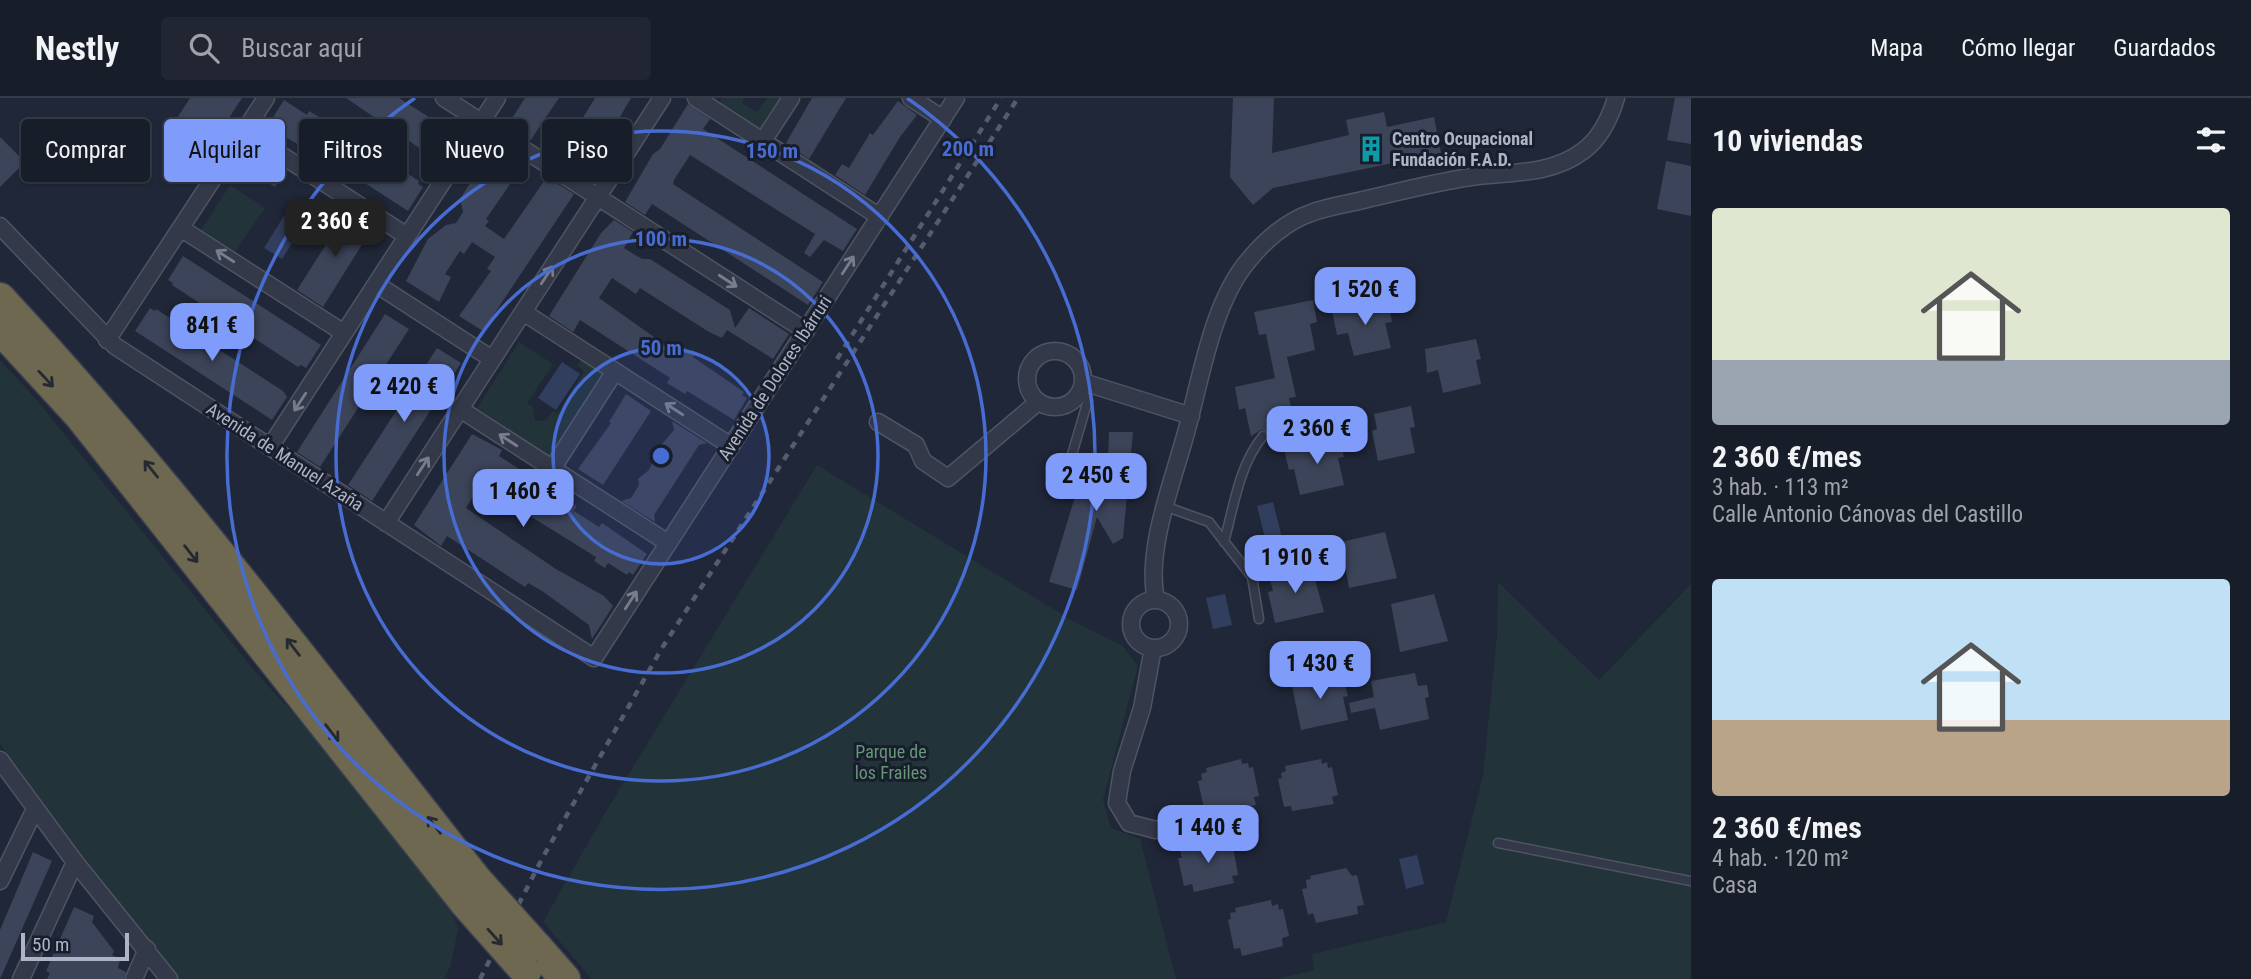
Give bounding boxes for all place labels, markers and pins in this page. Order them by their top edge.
place label: Centro Ocupacional Fundación F.A.D. [1392,128,1533,170]
building icon: Centro Ocupacional Fundación F.A.D. [1356,134,1386,164]
pin: 2 360 € [270,200,400,259]
pin: 1 520 € [1300,268,1430,327]
pin: 841 € [163,303,261,363]
pin: 2 420 € [339,364,469,424]
pin: 2 360 € [1252,406,1382,466]
centre of rings [649,444,673,468]
pin: 2 450 € [1031,454,1161,513]
pin: 1 460 € [458,470,588,529]
pin: 1 910 € [1230,536,1360,595]
pin: 1 430 € [1255,642,1385,701]
pin: 1 440 € [1143,806,1273,865]

